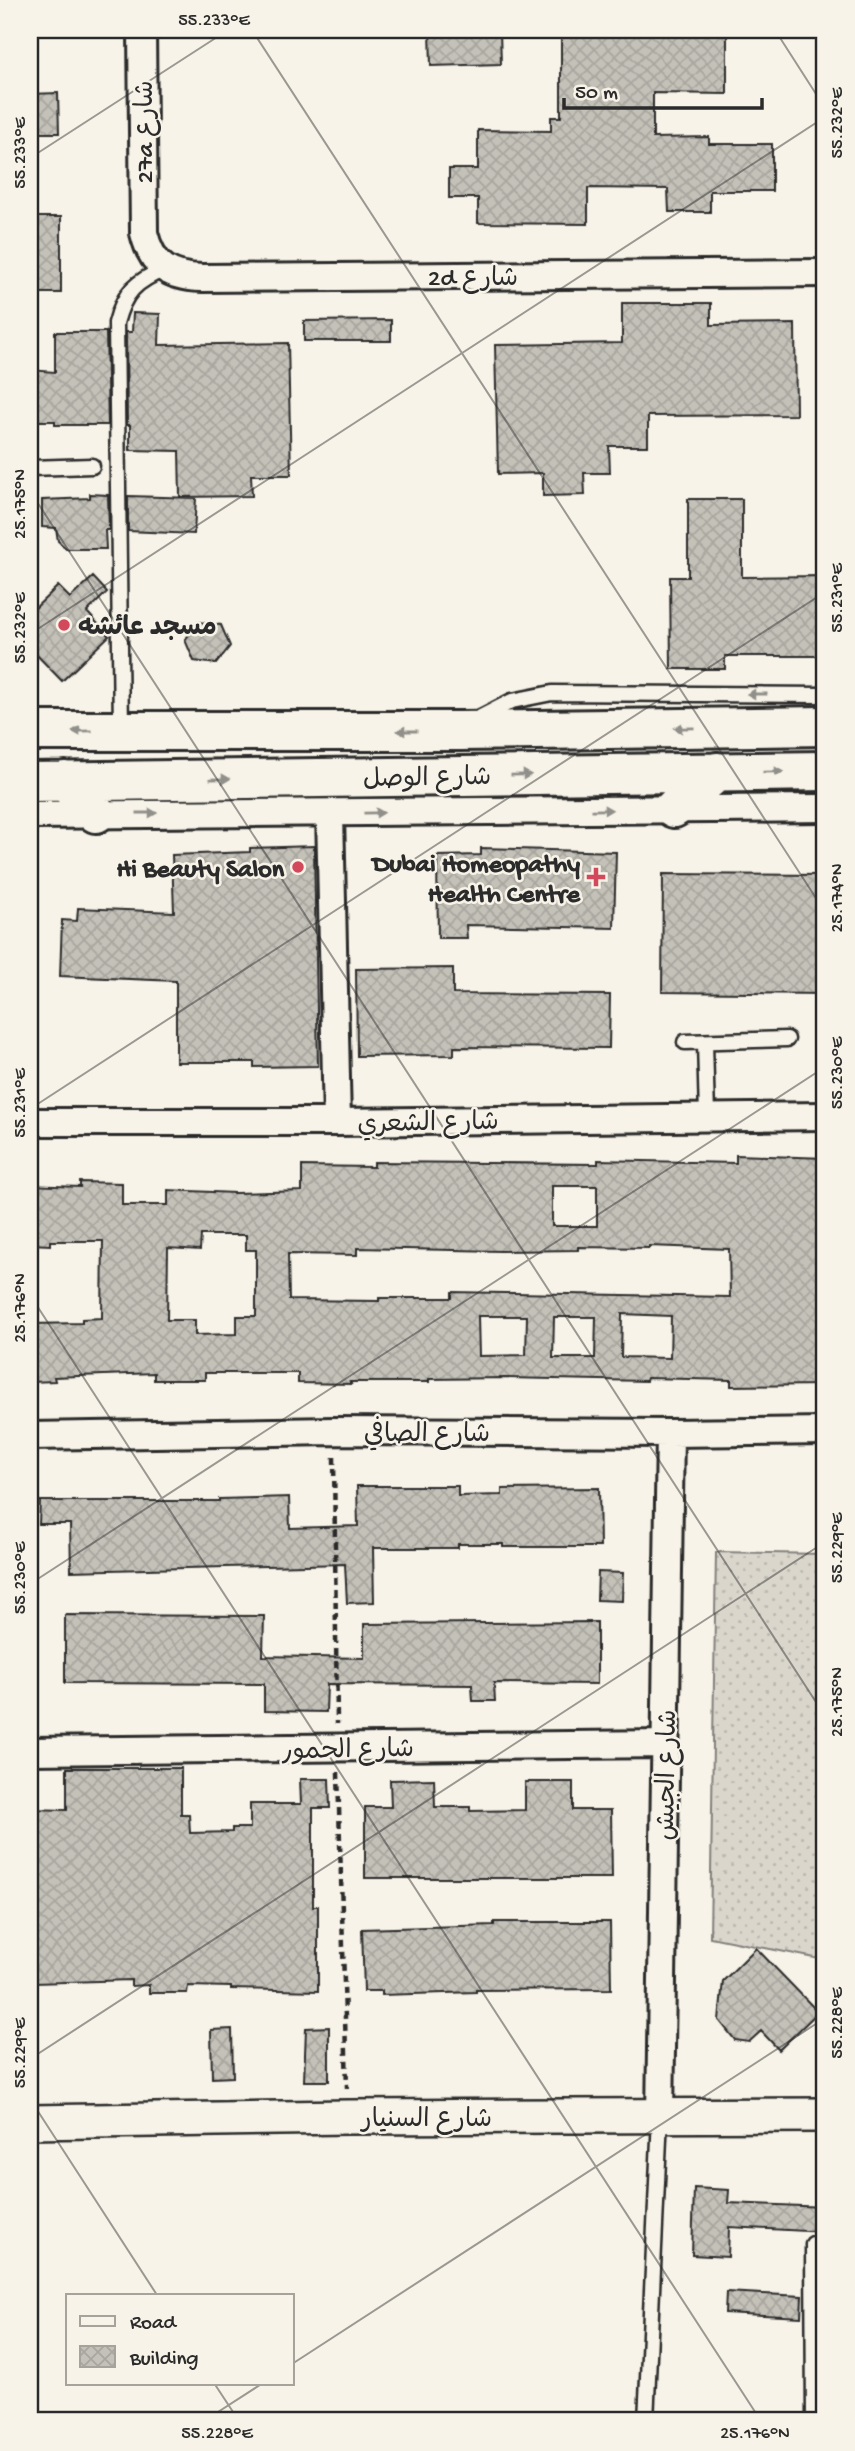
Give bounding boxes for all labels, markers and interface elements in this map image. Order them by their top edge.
text: 55.233°E [178,11,250,32]
scale bar [564,66,762,110]
street label: 27a شارع [132,80,163,184]
text: 50 m [575,82,618,107]
text: 55.232°E [828,87,849,158]
text: 55.233°E [11,117,32,189]
street label: 2d شارع [428,265,518,296]
text: 25.175°N [11,469,32,539]
text: 55.231°E [828,563,849,633]
text: 55.232°E [11,592,32,663]
place label: مسجد عائشه [78,614,217,645]
marker: مسجد عائشه [56,617,72,633]
one-way arrow [746,688,768,700]
one-way arrow [672,722,694,734]
one-way arrow [70,725,92,737]
one-way arrow [396,725,418,737]
street label: شارع الوصل [363,764,491,797]
one-way arrow [763,766,785,778]
one-way arrow [511,769,533,781]
one-way arrow [210,773,232,785]
one-way arrow [591,804,613,815]
one-way arrow [136,807,158,819]
one-way arrow [364,807,386,819]
place label: Dubai Homeopathy Health Centre [371,851,582,912]
place label: Hi Beauty Salon [116,856,285,887]
marker: Hi Beauty Salon [290,859,306,875]
text: 25.174°N [828,864,849,932]
marker: Dubai Homeopathy Health Centre [586,867,606,887]
text: 55.230°E [828,1036,849,1109]
text: 55.231°E [11,1068,32,1138]
street label: شارع الشعري [357,1109,499,1142]
text: 25.176°N [11,1273,32,1343]
street label: شارع الصافي [364,1416,490,1452]
text: 55.229°E [828,1512,849,1583]
text: 55.230°E [11,1541,32,1614]
text: 25.175°N [828,1667,849,1737]
street label: شارع الجيش [653,1709,686,1841]
street label: شارع الحمور [281,1736,414,1769]
text: 55.228°E [828,1987,849,2059]
text: 55.229°E [11,2017,32,2088]
street label: شارع السنيار [360,2106,492,2137]
legend [66,2294,294,2384]
text: Road [130,2312,178,2337]
text: Building [129,2348,199,2373]
text: 55.228°E [181,2424,253,2445]
text: 25.176°N [720,2424,790,2445]

